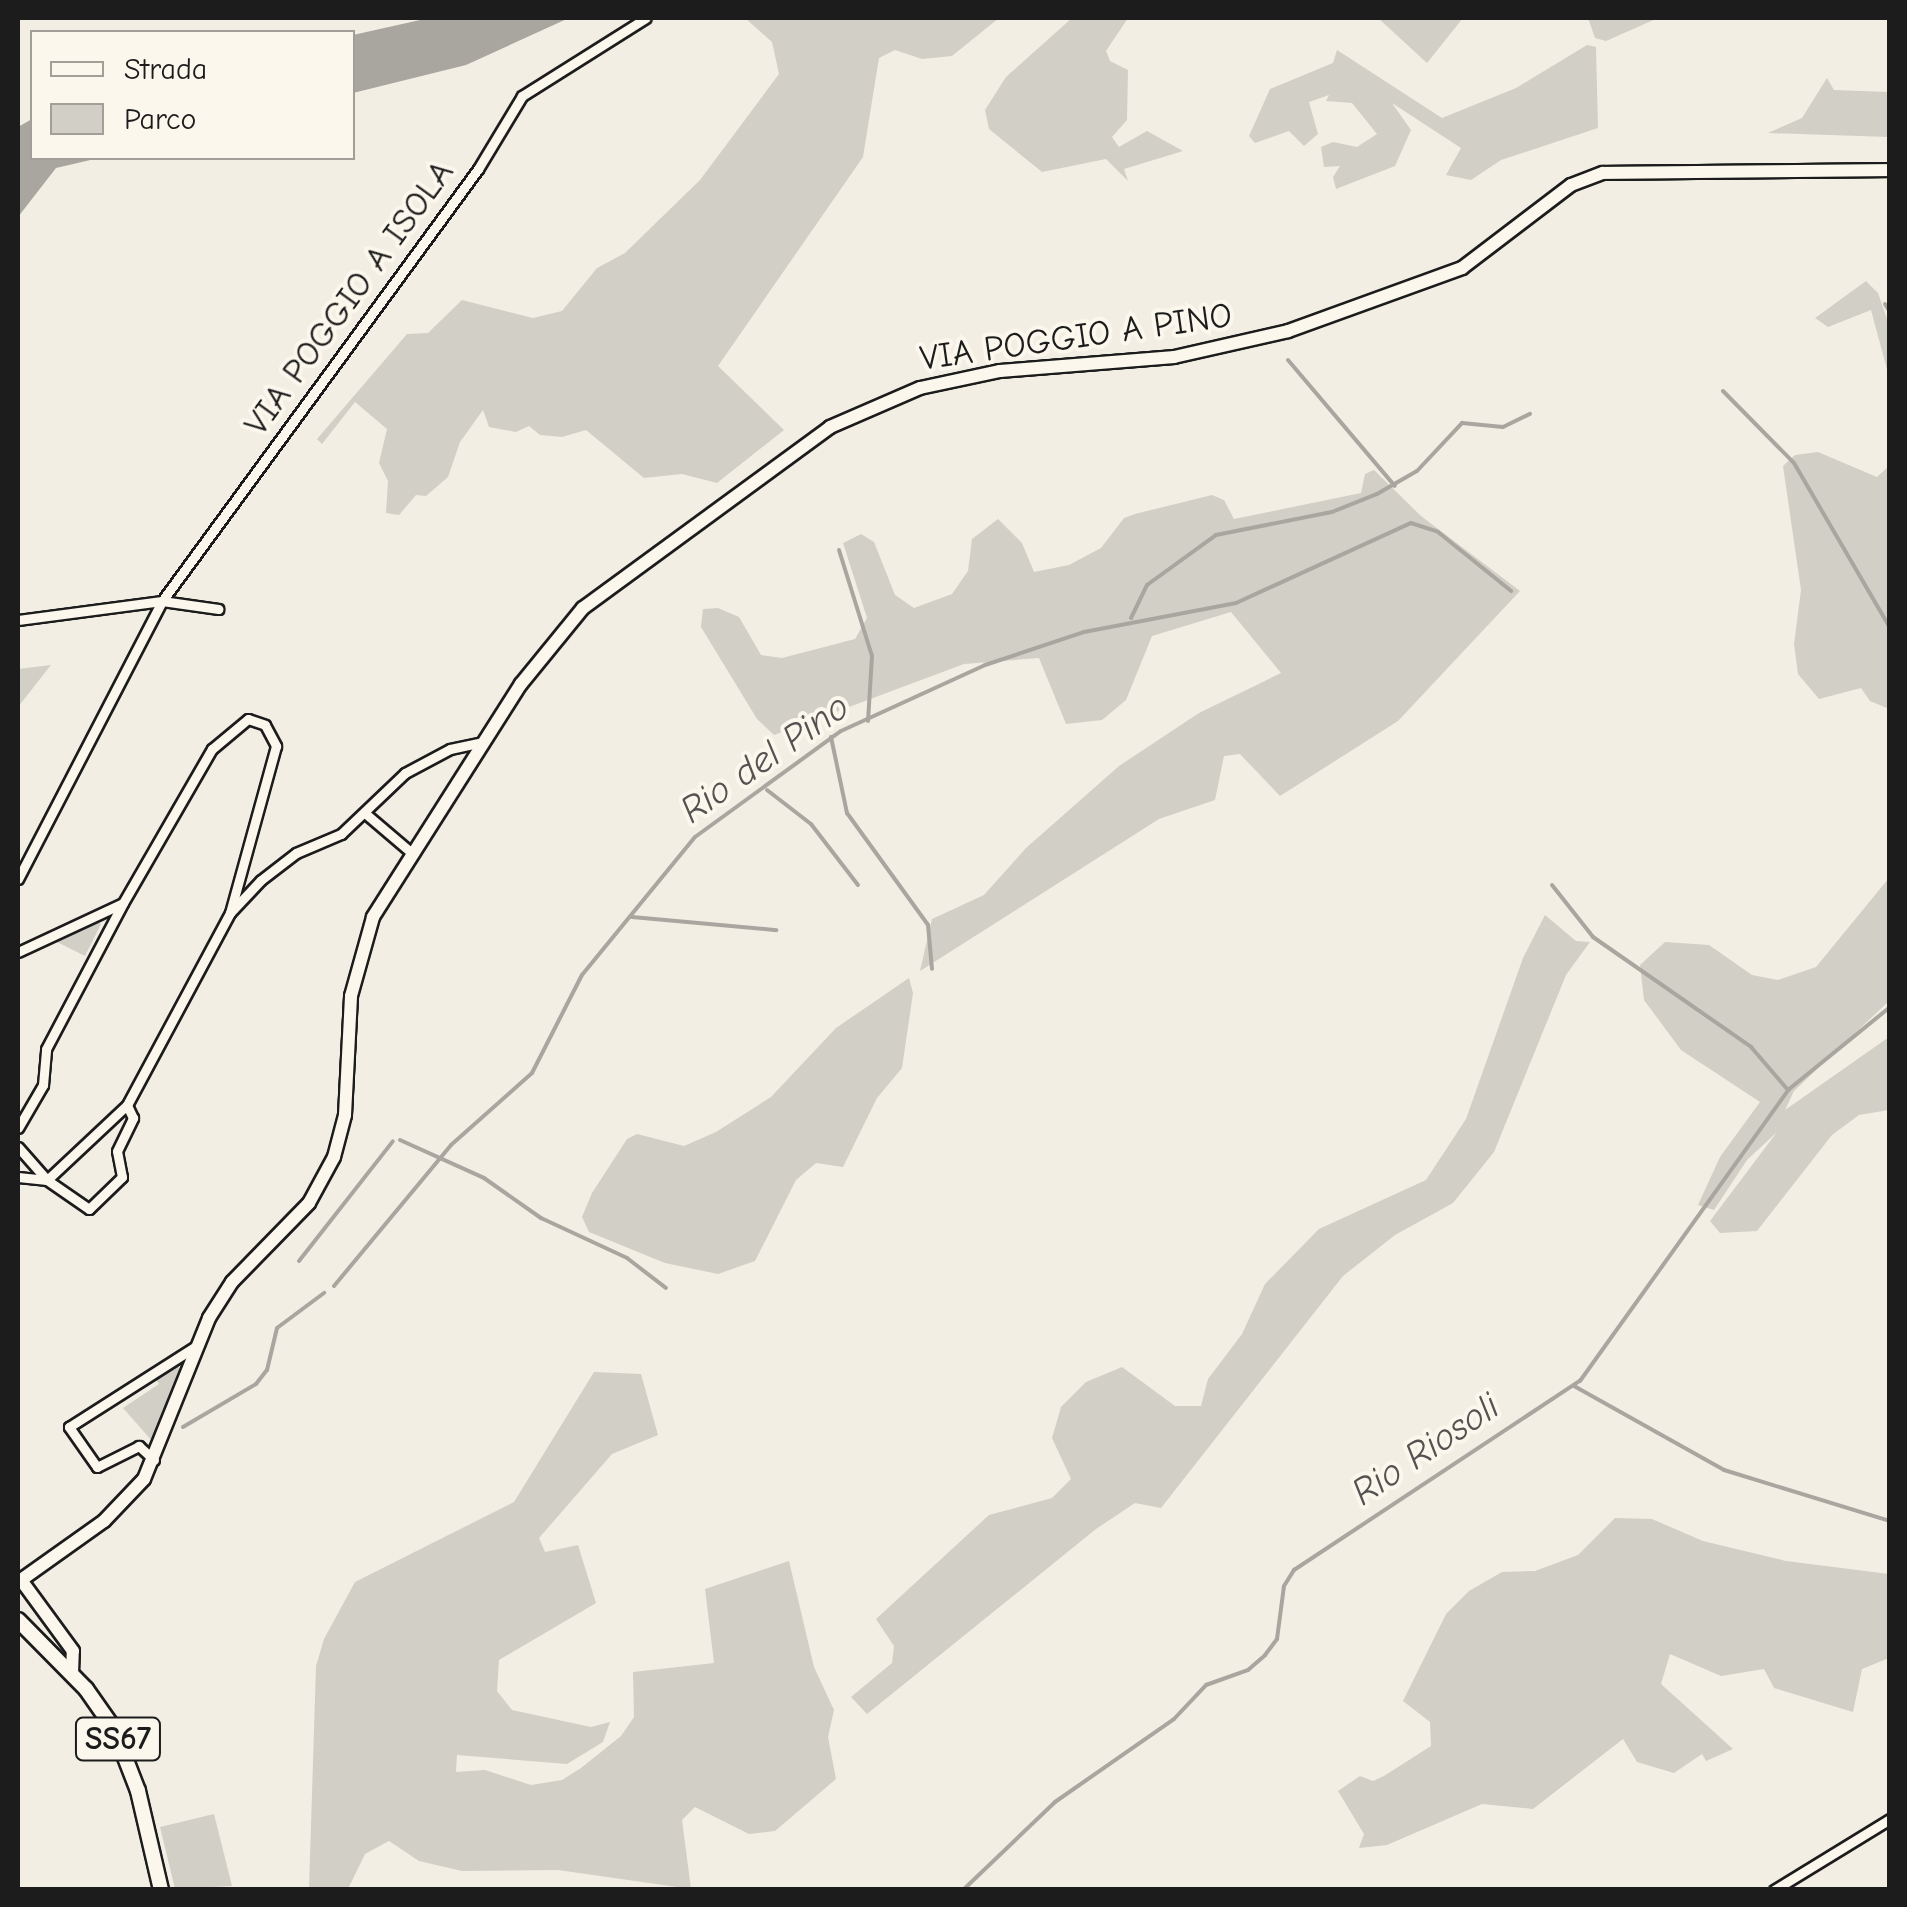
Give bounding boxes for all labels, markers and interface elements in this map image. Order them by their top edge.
legend [30,30,355,160]
text: Strada [124,52,207,87]
text: Parco [124,102,196,137]
street label: VIA POGGIO A ISOLA [235,153,463,443]
street label: VIA POGGIO A PINO [917,294,1235,380]
water label: Rio del Pino [672,684,858,834]
water label: Rio Riosoli [1344,1384,1508,1516]
road number: SS67 [73,1712,163,1766]

